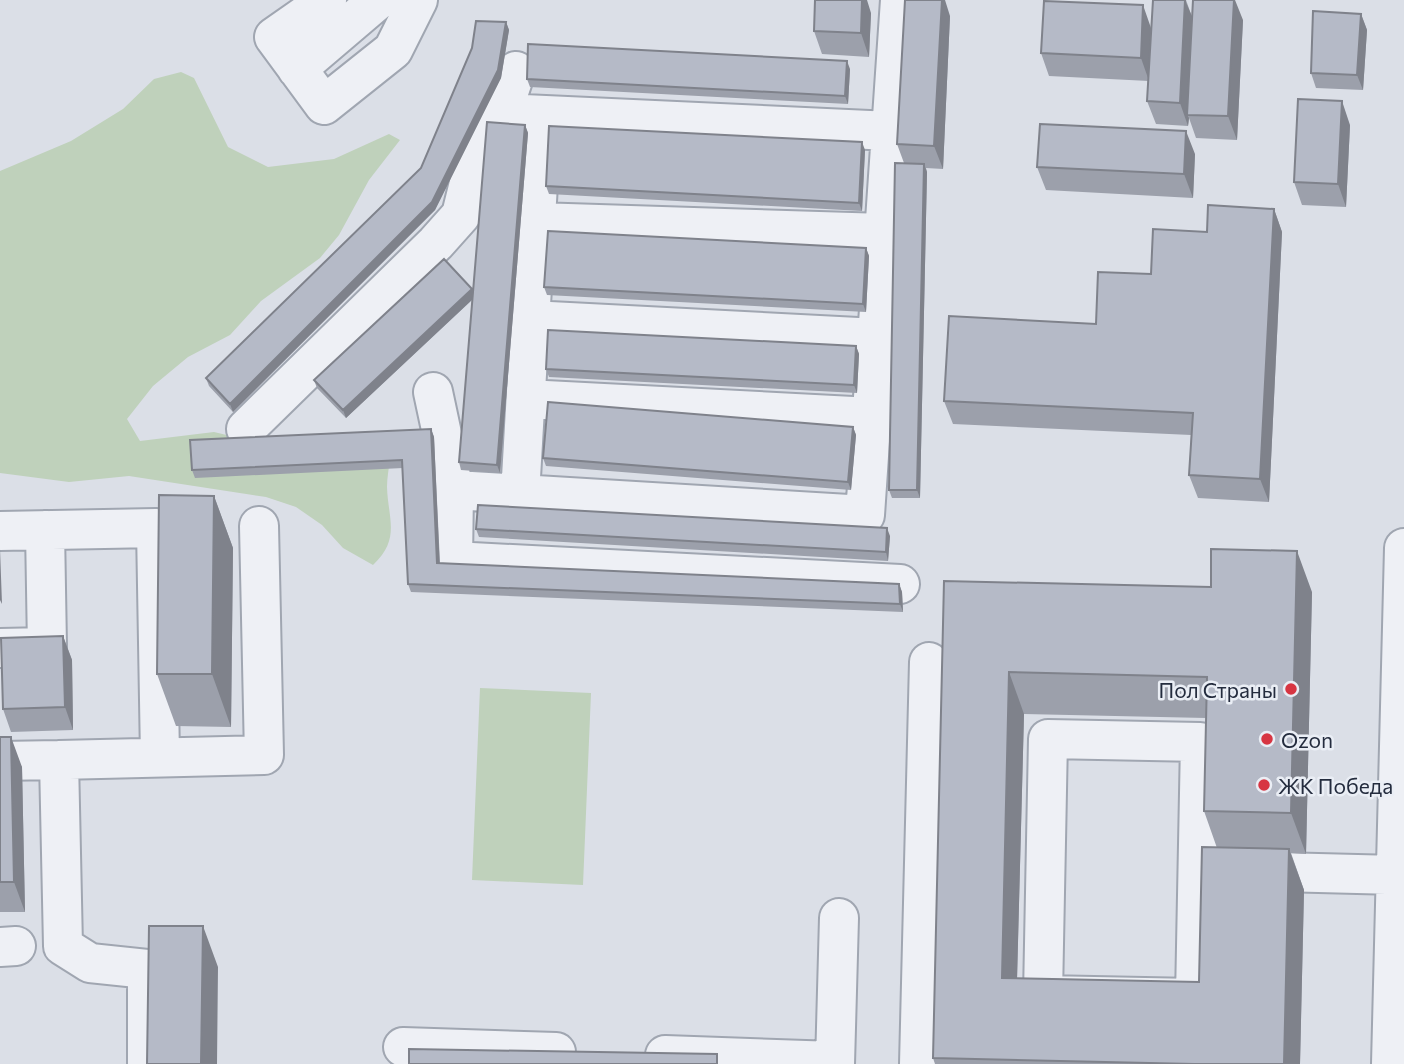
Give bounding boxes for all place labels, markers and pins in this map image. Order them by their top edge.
place label: Пол Страны [1158,677,1277,702]
marker: Пол Страны [1283,681,1299,697]
place label: Ozon [1281,727,1333,752]
marker: Ozon [1259,731,1275,747]
place label: ЖК Победа [1278,773,1393,798]
marker: ЖК Победа [1256,777,1272,793]

